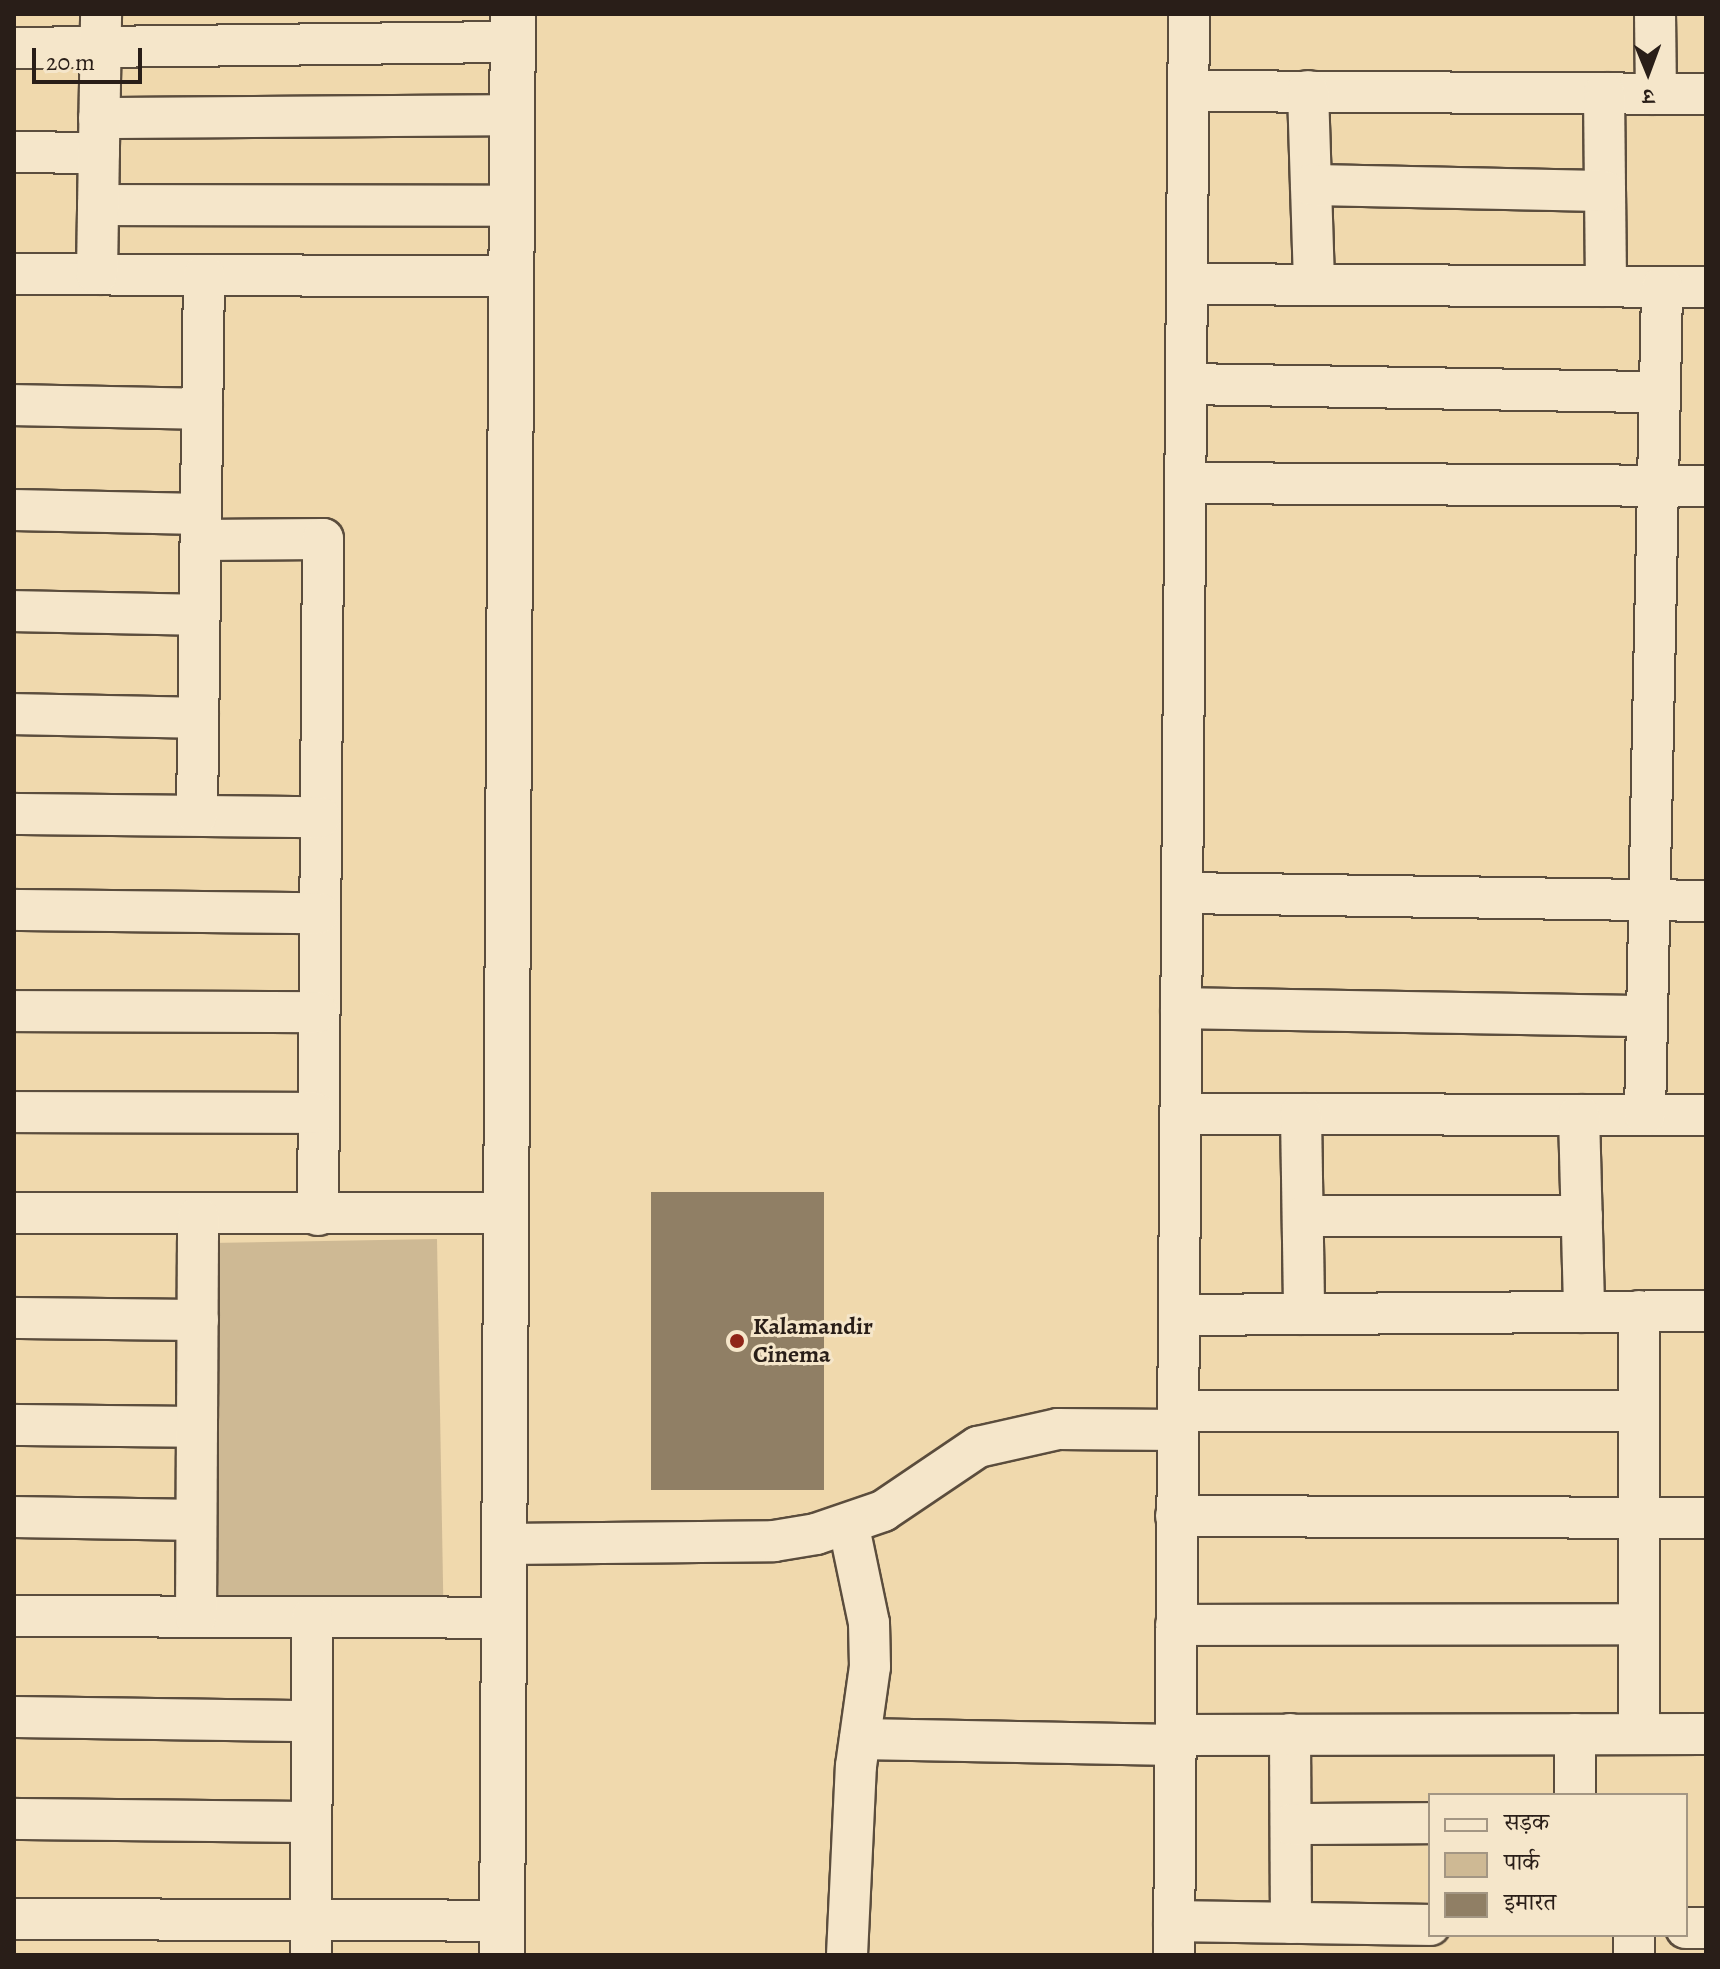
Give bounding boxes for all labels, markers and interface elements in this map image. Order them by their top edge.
scale bar [36,32,146,82]
north arrow [1608,32,1688,112]
text: 20 m [46,46,95,78]
text: उ [1643,81,1654,111]
place label: Kalamandir Cinema [753,1313,873,1369]
marker: Kalamandir Cinema [728,1332,746,1350]
legend [1428,1793,1688,1937]
text: सड़क [1504,1806,1549,1838]
text: पार्क [1504,1846,1539,1878]
text: इमारत [1504,1886,1556,1918]

